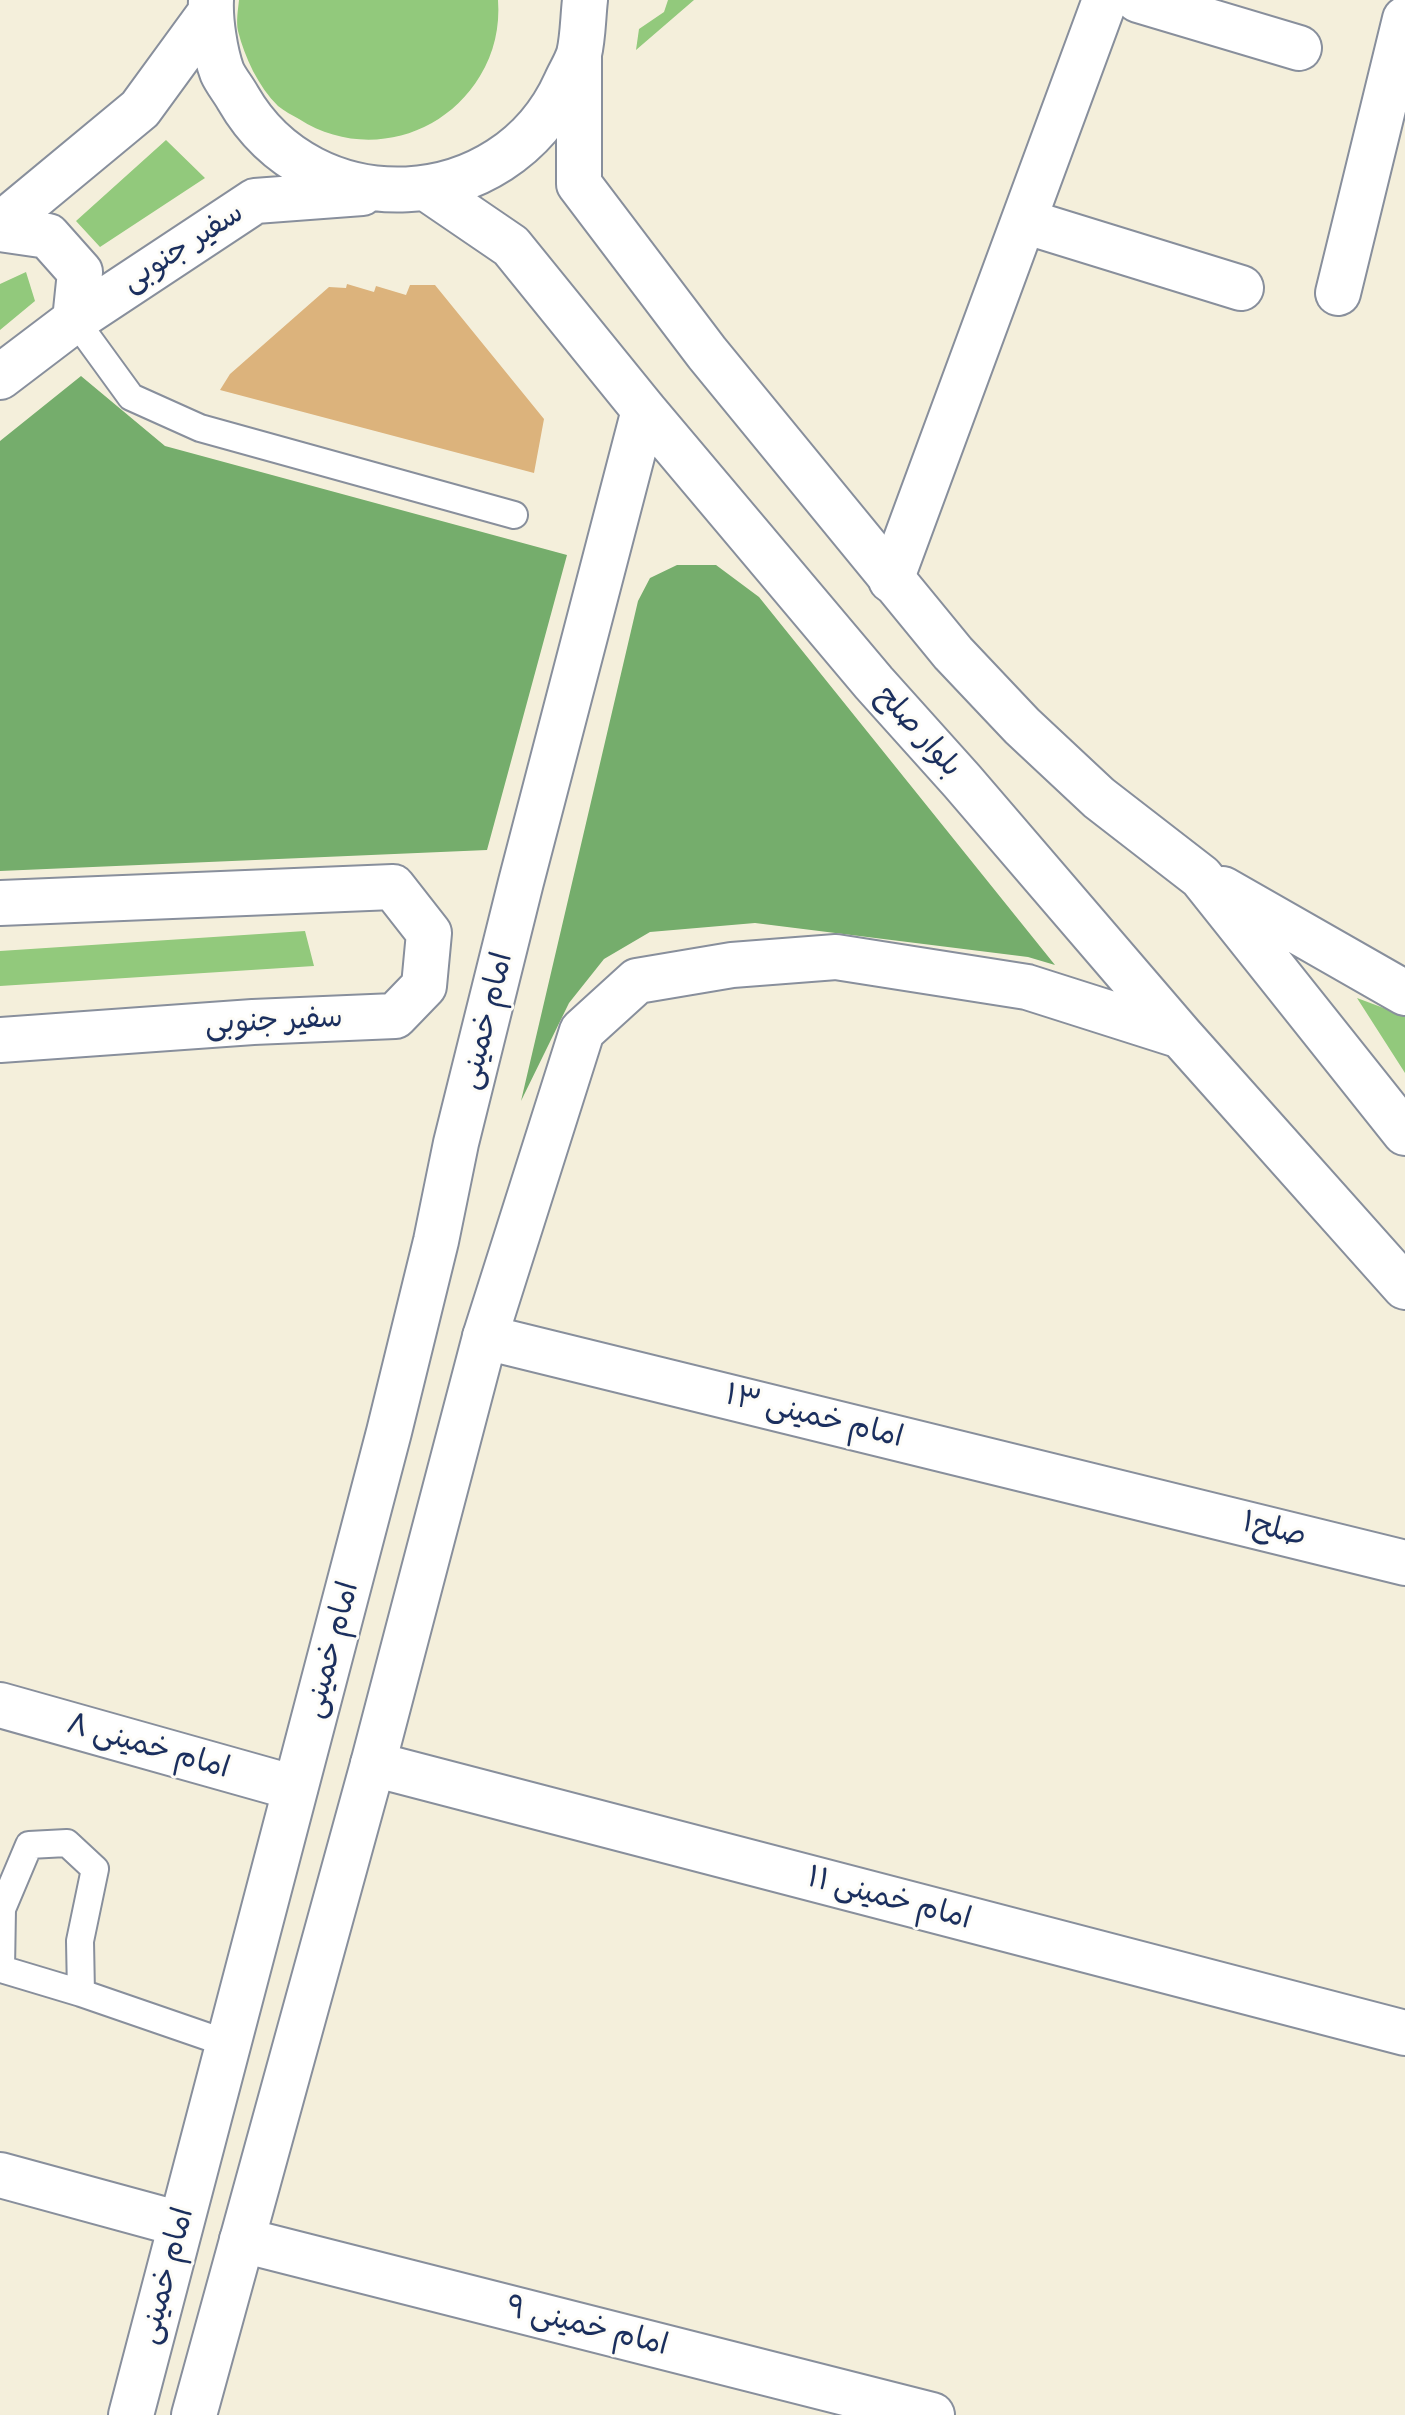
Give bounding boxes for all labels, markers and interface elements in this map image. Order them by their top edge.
street label: سفیر جنوبی [115,195,251,301]
street label: بلوار صلح [867,679,969,785]
street label: امام خمینی [453,949,521,1093]
street label: سفیر جنوبی [204,1000,344,1044]
street label: امام خمینی ۱۳ [721,1378,907,1456]
street label: ۱صلح [1238,1505,1310,1555]
street label: امام خمینی [297,1578,367,1722]
street label: امام خمینی ۸ [62,1707,234,1787]
street label: امام خمینی ۱۱ [803,1860,975,1938]
street label: امام خمینی [132,2204,202,2348]
street label: امام خمینی ۹ [502,2290,672,2364]

